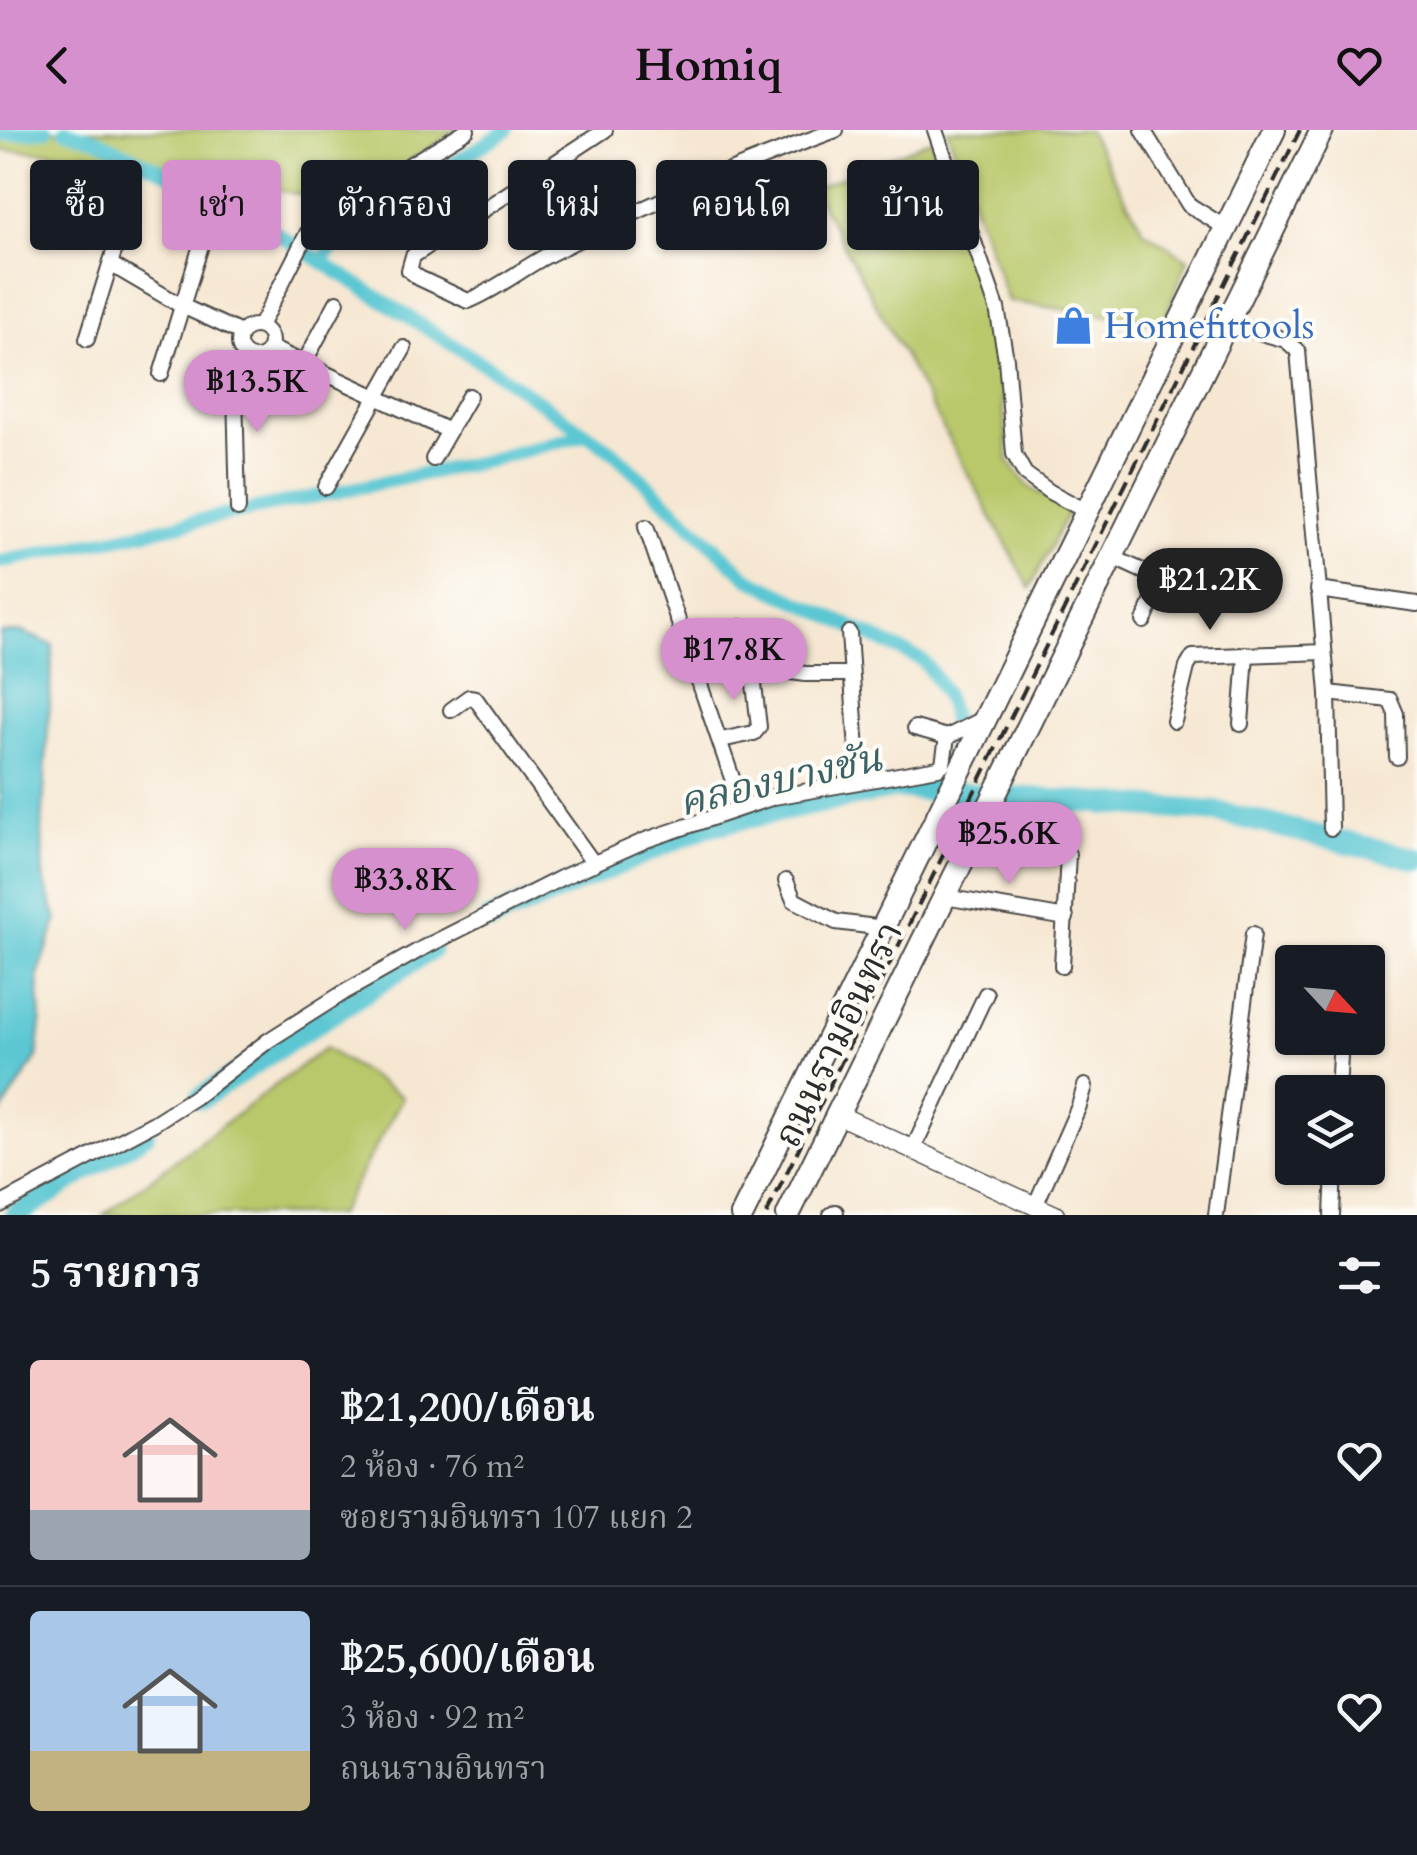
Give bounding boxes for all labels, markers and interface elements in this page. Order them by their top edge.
text: Homiq [635,35,782,96]
icon: back [30,38,85,93]
icon: heart [1332,38,1387,93]
chip: ซื้อ [30,160,142,250]
chip: เช่า [162,160,281,250]
chip: ตัวกรอง [301,160,488,250]
chip: ใหม่ [508,160,636,250]
chip: คอนโด [656,160,827,250]
chip: บ้าน [847,160,979,250]
place label: Homefittools [1104,300,1315,352]
shop icon: Homefittools [1053,304,1095,346]
pin: ฿13.5K [176,350,338,435]
text: ฿13.5K [206,360,308,404]
pin: ฿21.2K [1129,548,1291,633]
text: ฿21.2K [1159,558,1261,602]
pin: ฿17.8K [653,618,815,703]
text: ฿17.8K [683,628,785,672]
water label: คลองบางชัน [673,730,888,831]
pin: ฿25.6K [928,802,1090,887]
text: ฿25.6K [958,812,1060,856]
pin: ฿33.8K [324,848,486,933]
text: ฿33.8K [354,858,456,902]
street label: ถนนรามอินทรา [762,913,916,1156]
north arrow [1275,945,1385,1055]
map controls [1275,945,1385,1185]
button: layers [1275,1075,1385,1185]
text: 5 รายการ [30,1245,201,1302]
icon: filters [1332,1248,1387,1303]
text: ฿21,200/เดือน [340,1379,595,1436]
icon: home [110,1400,230,1520]
icon: heart [1332,1433,1387,1488]
text: 2 ห้อง · 76 m² [340,1445,524,1489]
text: ซอยรามอินทรา 107 แยก 2 [340,1496,693,1540]
text: ฿25,600/เดือน [340,1630,595,1687]
icon: home [110,1651,230,1771]
icon: heart [1332,1684,1387,1739]
text: 3 ห้อง · 92 m² [340,1696,524,1740]
text: ถนนรามอินทรา [340,1747,547,1791]

